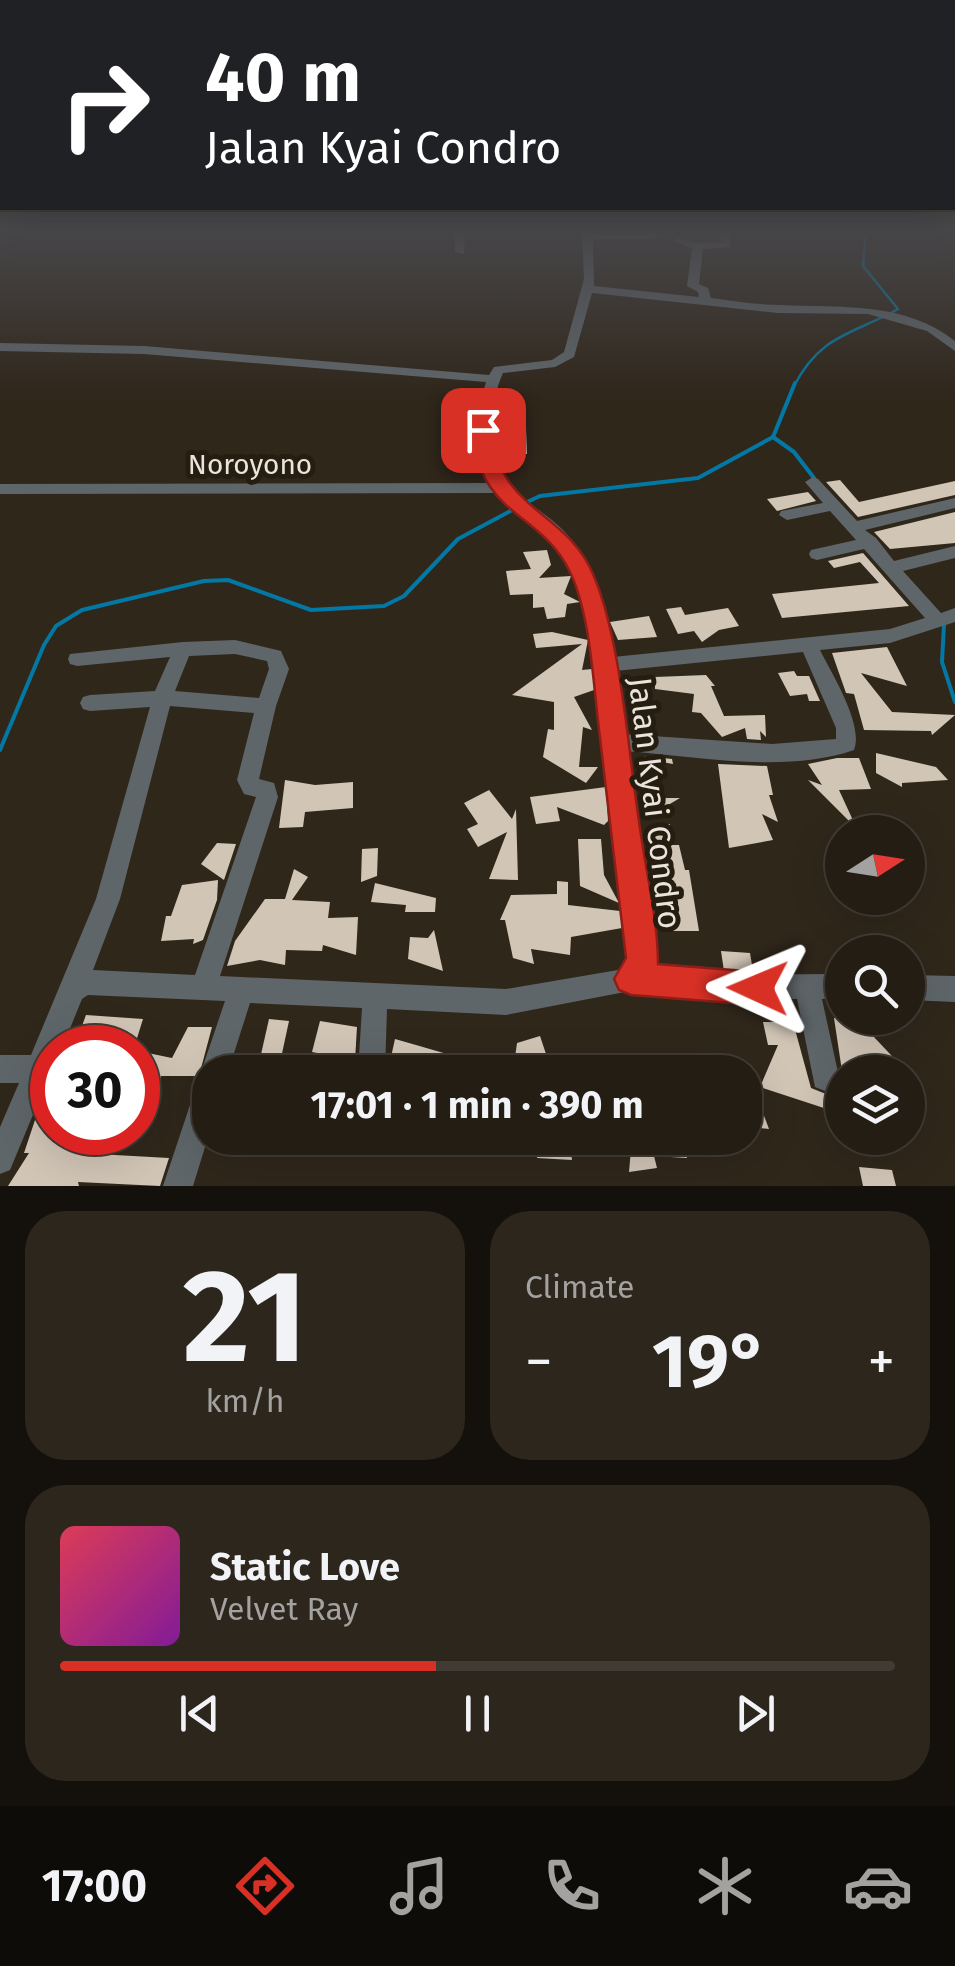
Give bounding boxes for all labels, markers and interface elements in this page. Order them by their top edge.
text: 40 m [205,36,361,120]
icon: right [40,40,170,170]
text: Jalan Kyai Condro [205,121,561,175]
pin [441,388,526,473]
icon: arrive [456,403,511,458]
street label: Noroyono [188,448,312,481]
street label: Jalan Kyai Condro [621,675,689,931]
north arrow [825,815,925,915]
map controls [825,815,925,1155]
button: search [825,935,925,1035]
position arrow [706,936,810,1040]
speed limit sign: 30 [30,1025,160,1155]
button: layers [825,1055,925,1155]
text: 17:01 · 1 min · 390 m [310,1082,644,1128]
text: 21 [183,1239,307,1395]
text: Climate [525,1268,634,1306]
text: 19° [652,1317,768,1407]
text: − [525,1329,553,1395]
text: + [868,1329,895,1395]
text: km/h [205,1382,285,1420]
text: Static Love [210,1544,400,1590]
text: Velvet Ray [210,1590,358,1628]
icon: previous [172,1686,227,1741]
icon: pause [450,1686,505,1741]
icon: next [728,1686,783,1741]
icon: directions [230,1851,300,1921]
icon: music [384,1851,454,1921]
icon: phone [537,1851,607,1921]
icon: climate [690,1851,760,1921]
icon: car [843,1851,913,1921]
text: 17:00 [42,1859,147,1913]

